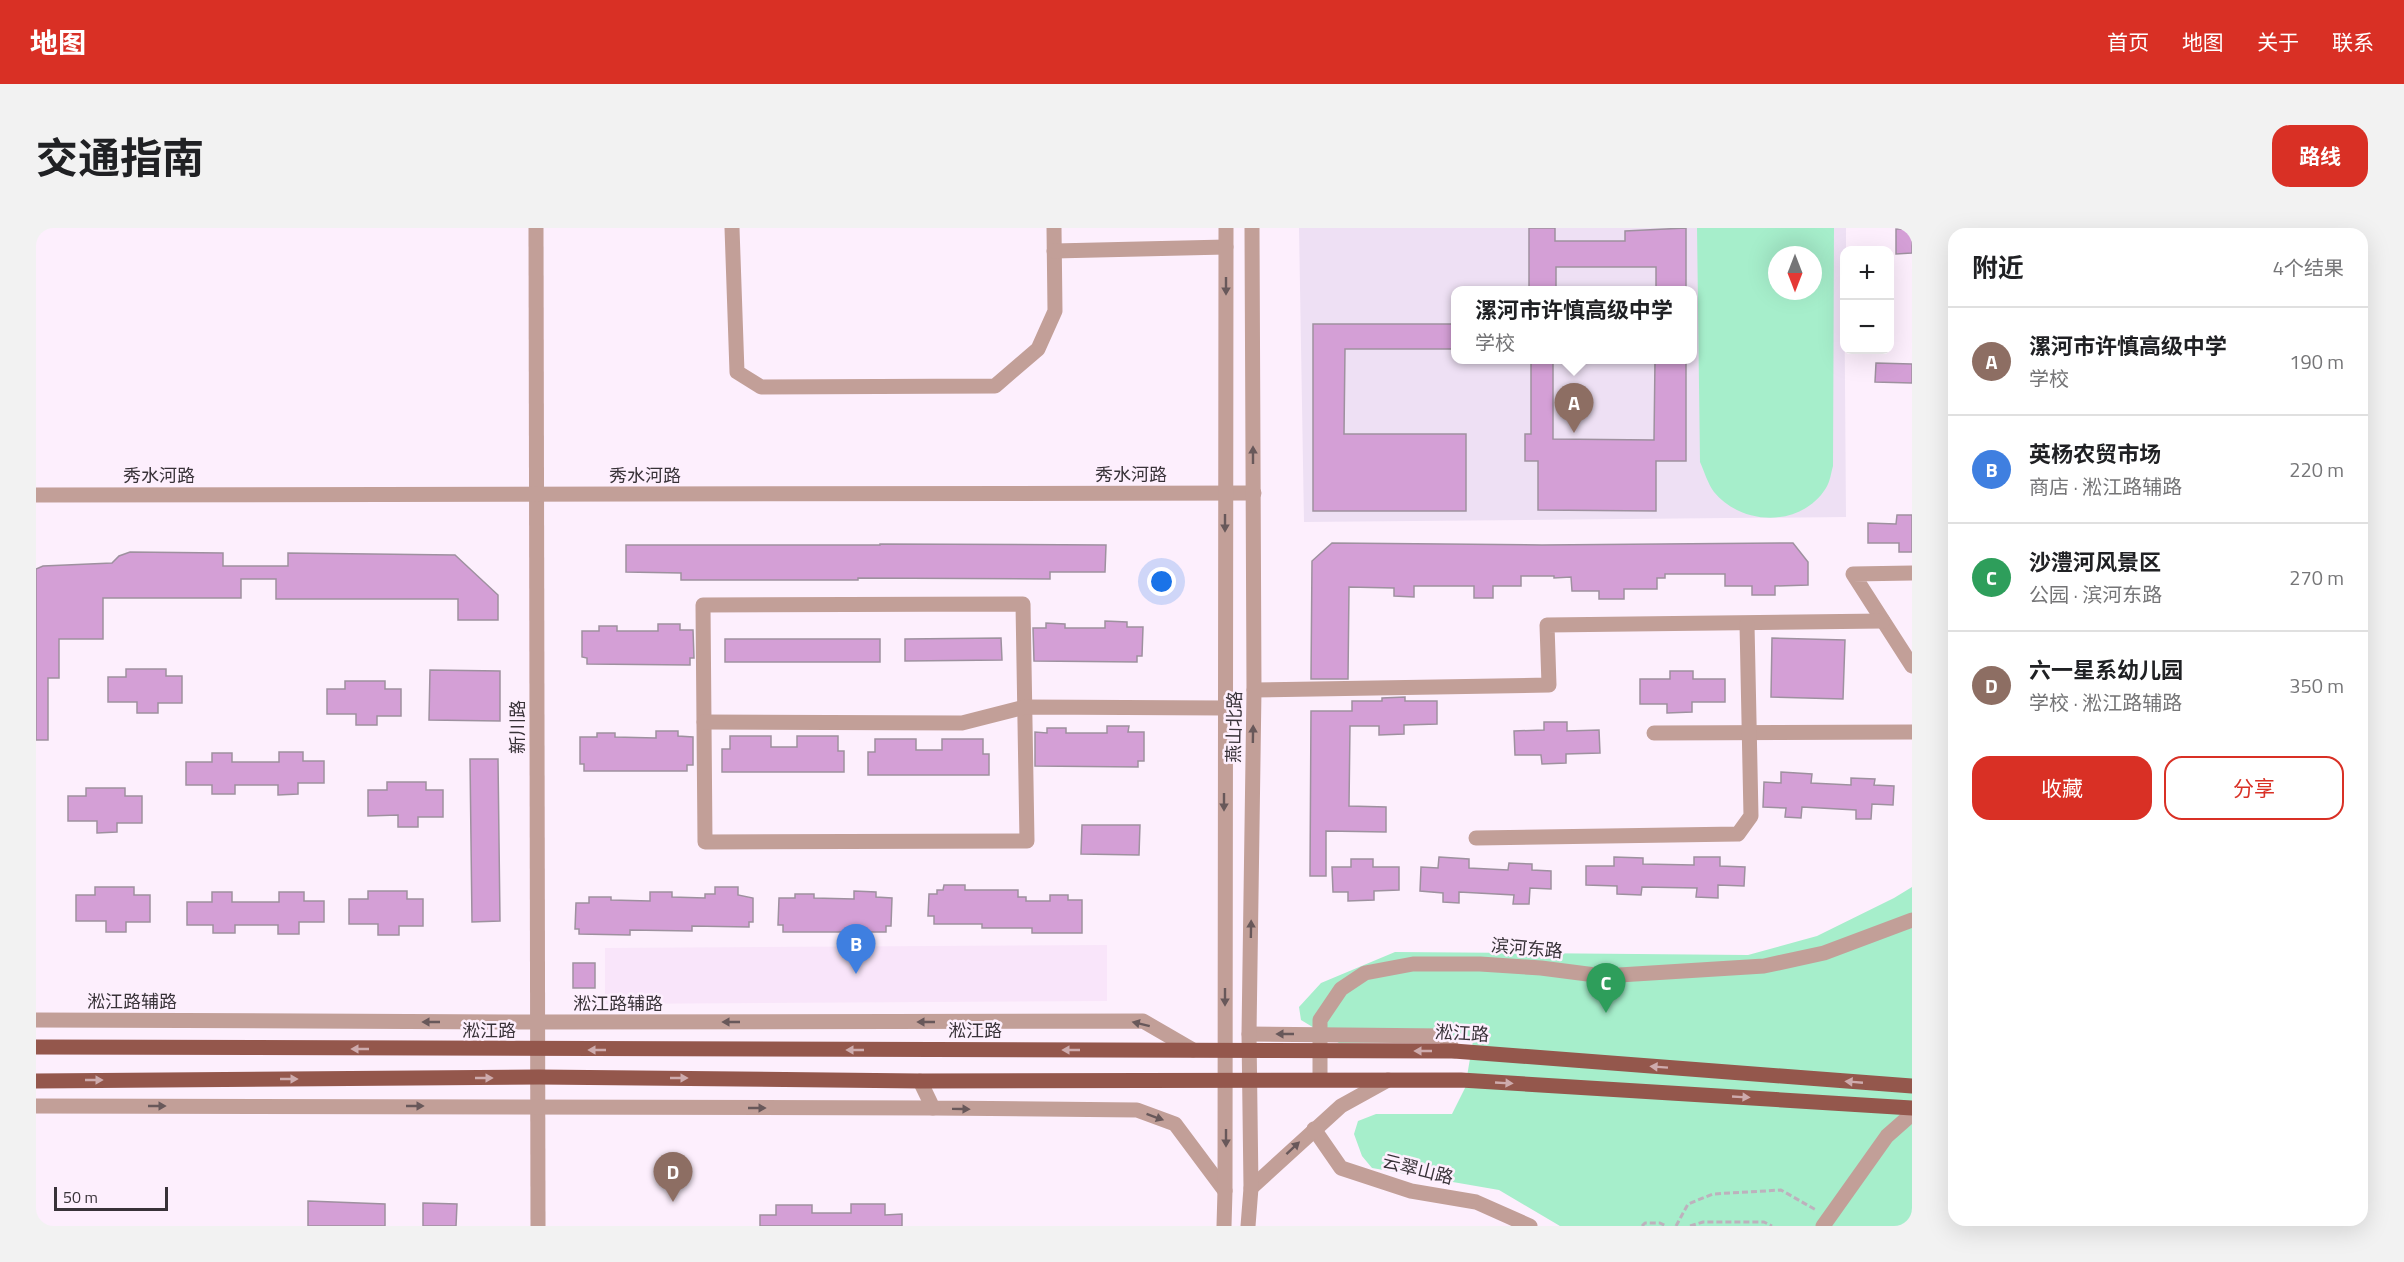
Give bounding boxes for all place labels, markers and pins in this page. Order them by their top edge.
pin: A [1554,384,1594,433]
pin: B [836,924,876,974]
pin: C [1586,964,1626,1013]
pin: D [654,1152,692,1202]

